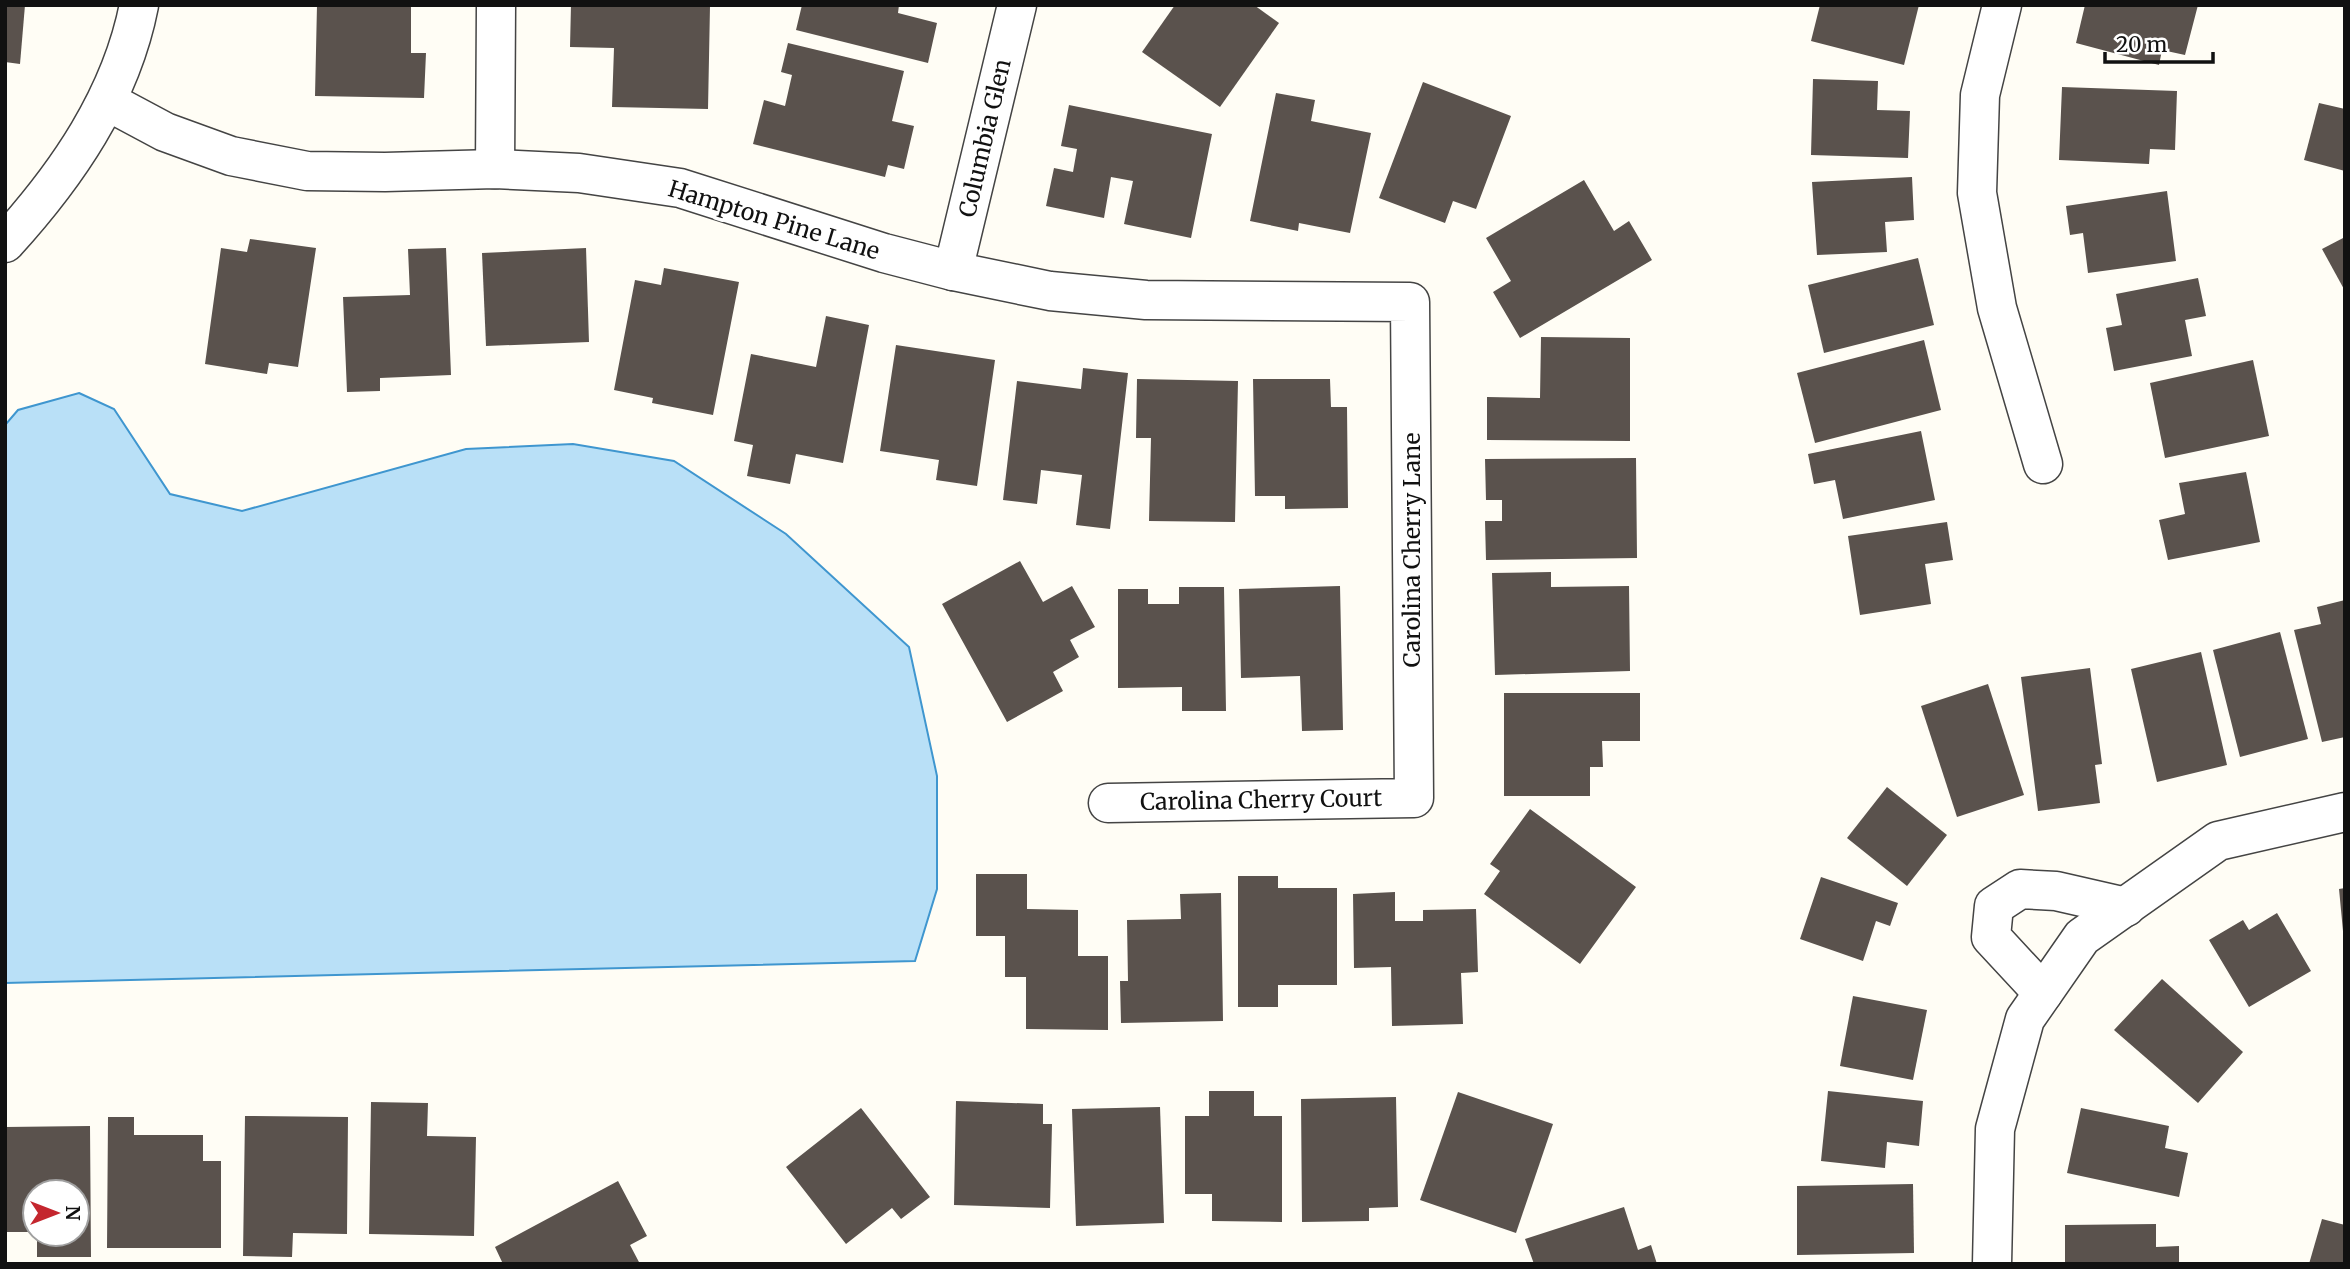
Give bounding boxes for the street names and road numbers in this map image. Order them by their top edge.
street label: Columbia Glen [952,56,1017,220]
street label: Hampton Pine Lane [665,174,883,265]
street label: Carolina Cherry Lane [1397,433,1426,667]
street label: Carolina Cherry Court [1140,783,1382,816]

